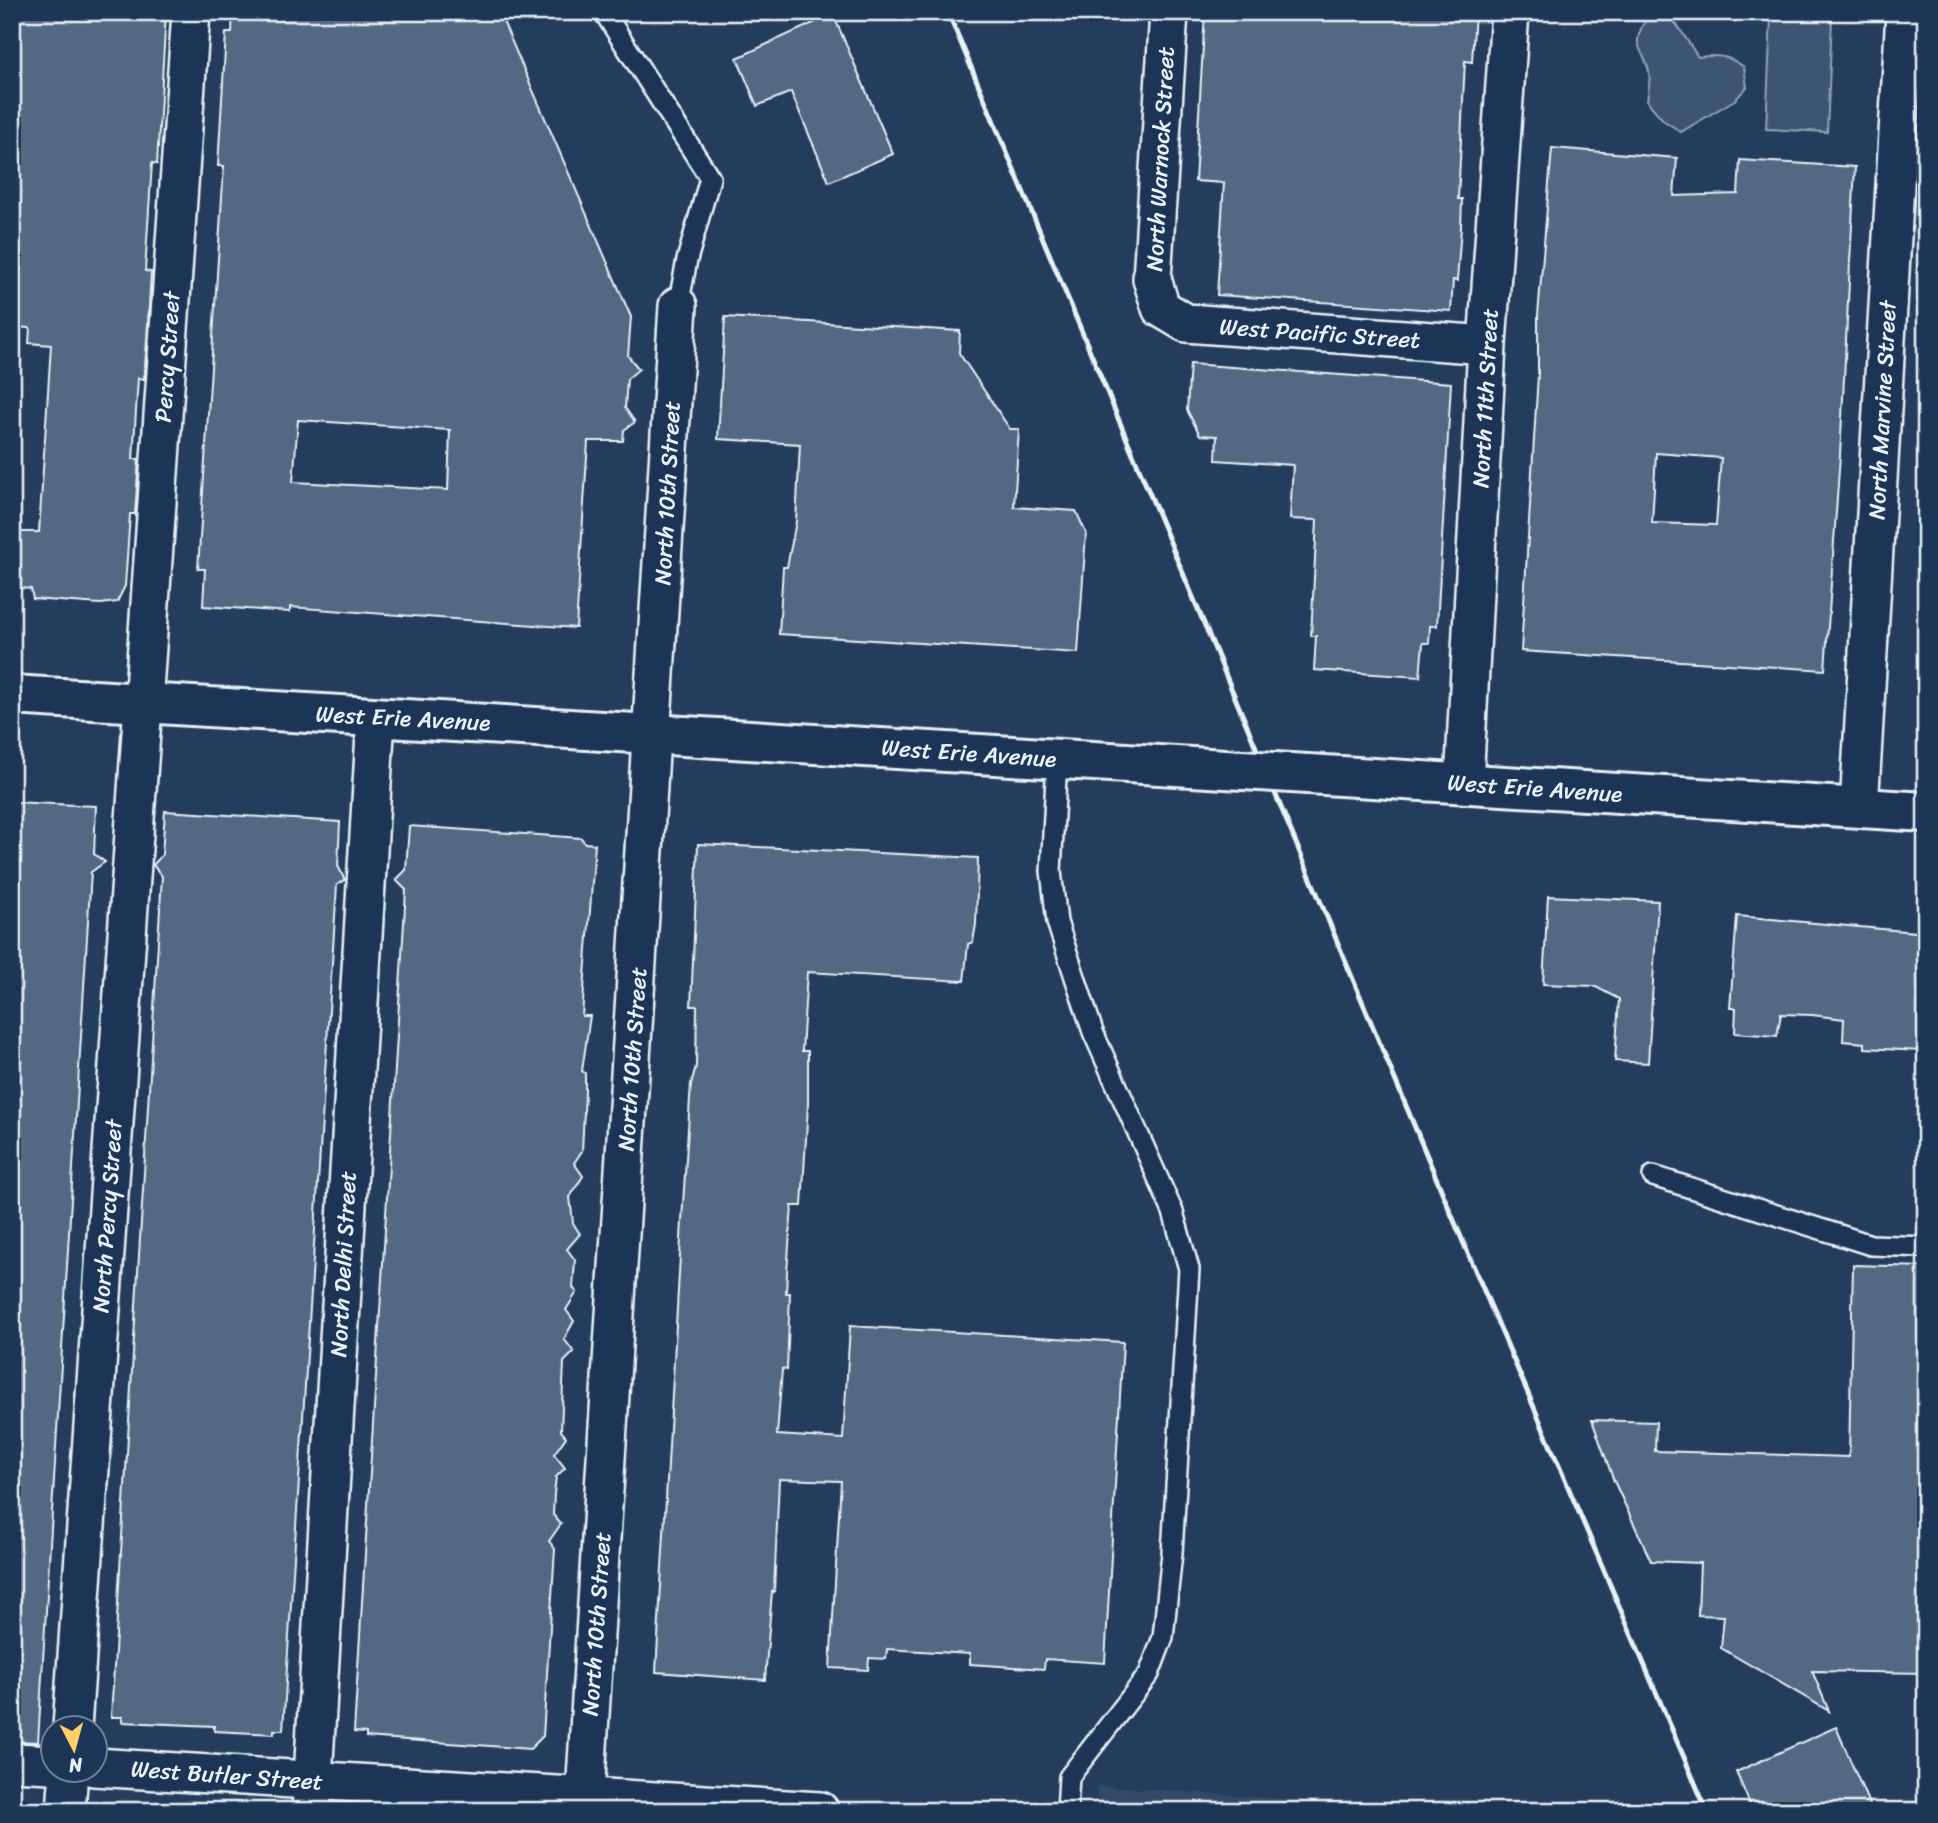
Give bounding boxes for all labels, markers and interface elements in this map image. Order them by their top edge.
street label: North Warnock Street [1134,45,1187,273]
street label: Percy Street [142,288,193,424]
street label: North Marvine Street [1856,298,1909,521]
street label: West Pacific Street [1218,306,1422,361]
street label: North 11th Street [1460,307,1511,489]
street label: North 10th Street [642,400,693,586]
street label: West Erie Avenue [314,693,491,744]
street label: West Erie Avenue [880,727,1058,780]
street label: West Erie Avenue [1446,762,1624,815]
street label: North 10th Street [606,966,659,1152]
street label: North Percy Street [80,1116,135,1314]
street label: North Delhi Street [318,1170,369,1358]
street label: North 10th Street [570,1531,623,1717]
north arrow [38,1714,108,1784]
text: N [67,1748,85,1783]
street label: West Butler Street [130,1748,324,1803]

